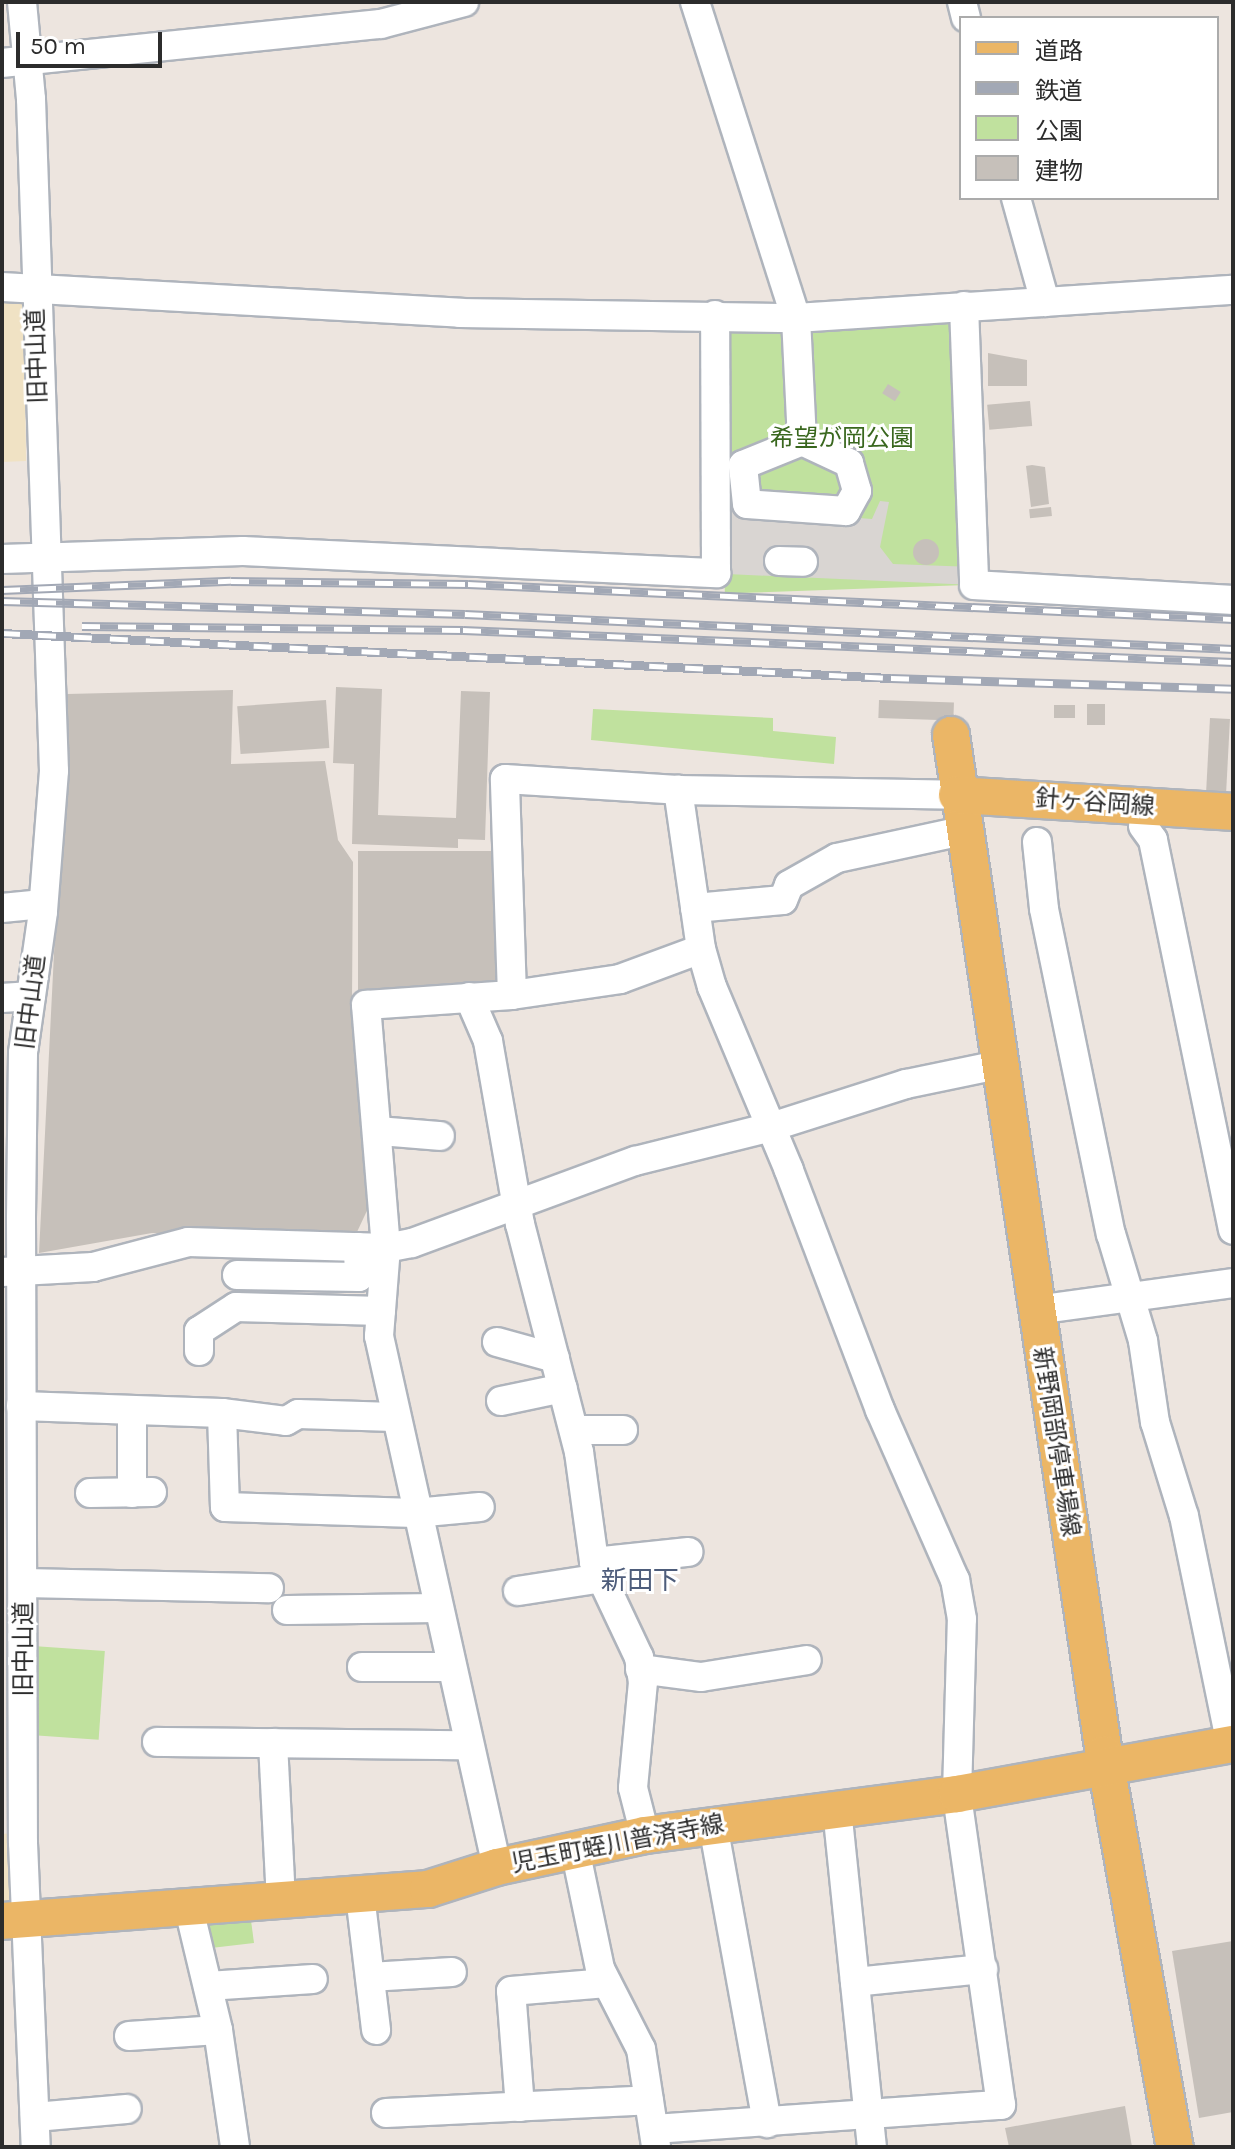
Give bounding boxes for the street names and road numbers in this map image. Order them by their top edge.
street label: 旧中山道 [21,308,53,404]
street label: 針ヶ谷岡線 [1034,784,1156,822]
street label: 旧中山道 [11,953,51,1051]
street label: 新野岡部停車場線 [1027,1345,1085,1539]
street label: 旧中山道 [10,1601,38,1697]
street label: 児玉町蛭川普済寺線 [509,1809,727,1879]

